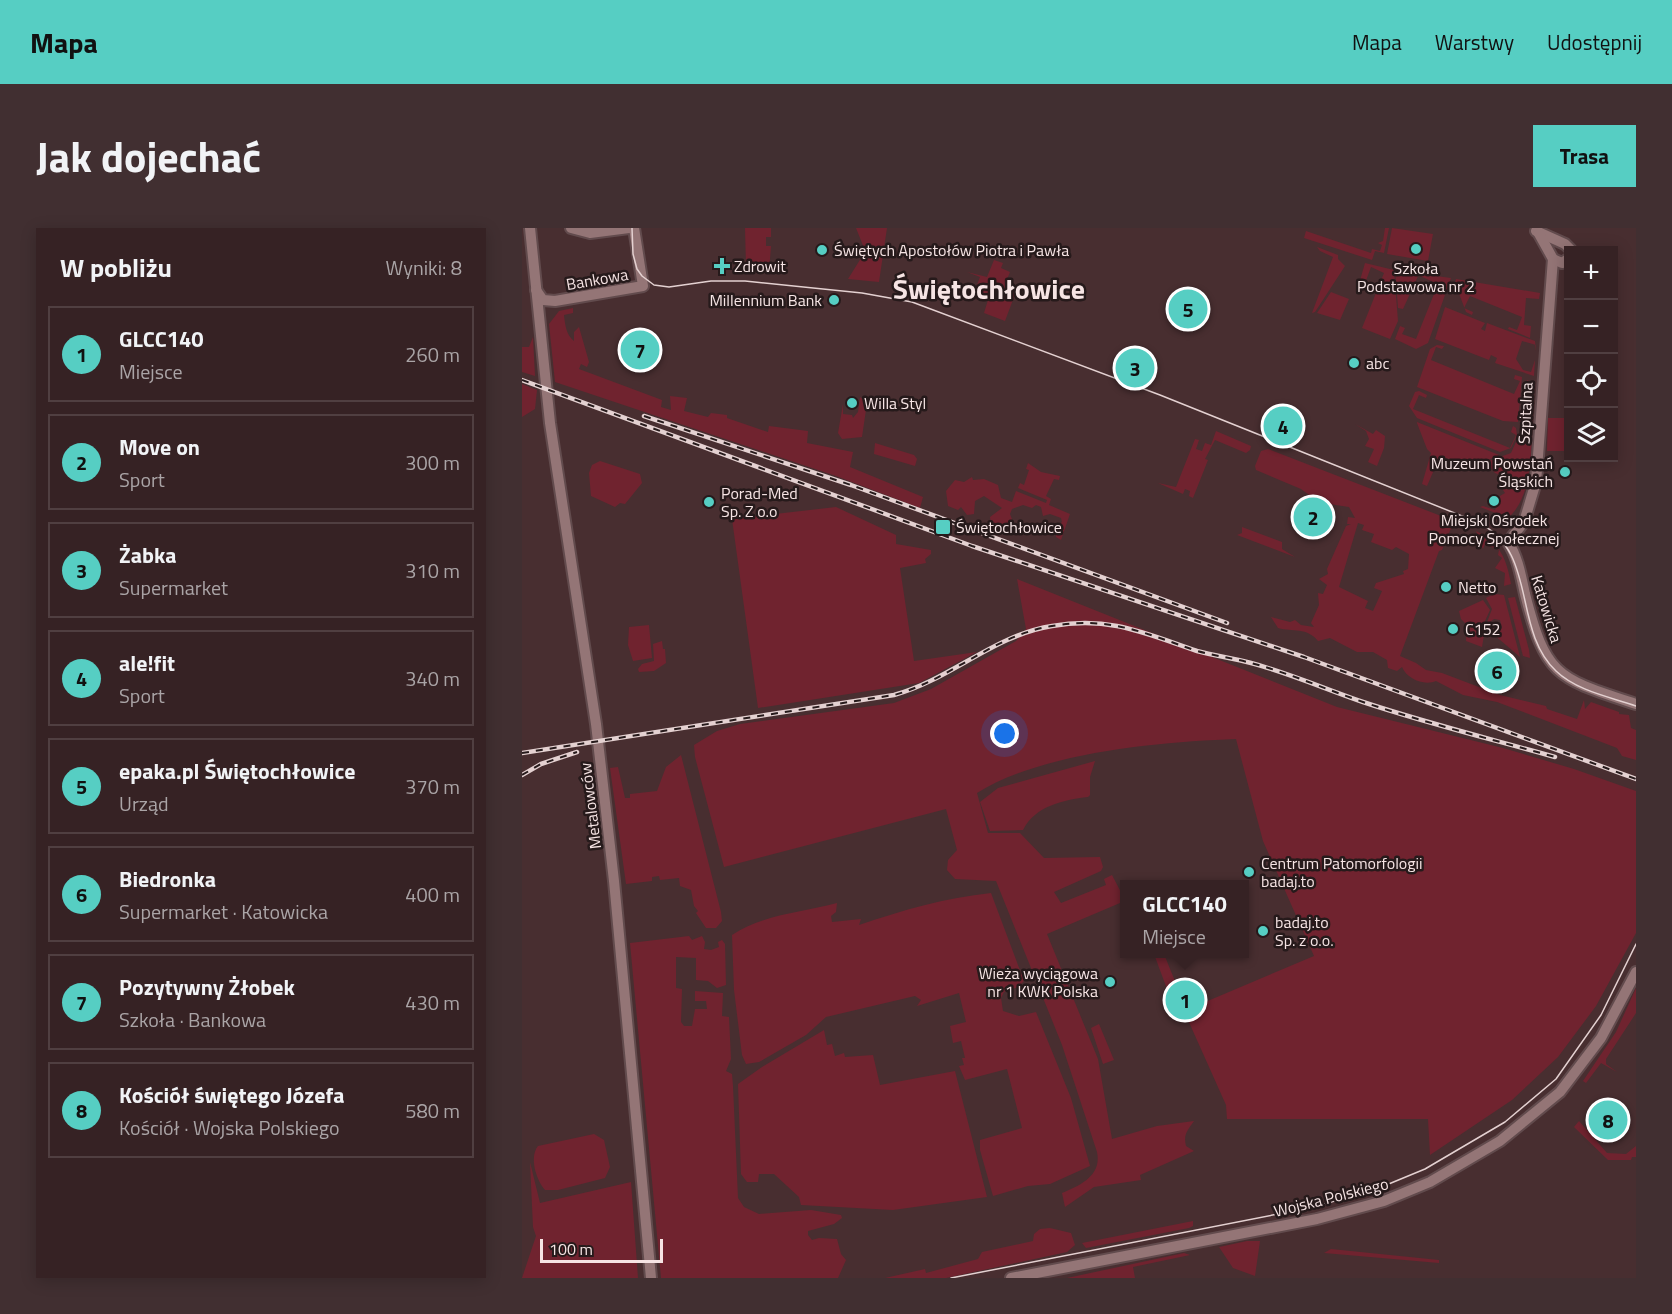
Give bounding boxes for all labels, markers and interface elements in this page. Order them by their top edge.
text: Mapa [30,21,98,64]
text: Mapa [1352,26,1402,58]
text: Warstwy [1435,26,1514,58]
text: Udostępnij [1547,26,1642,58]
text: Jak dojechać [36,124,261,188]
button: Trasa [1533,125,1636,187]
place label: Świętych Apostołów Piotra i Pawła [834,238,1069,262]
marker: Szkoła Podstawowa nr 2 [1409,242,1423,256]
marker: Świętych Apostołów Piotra i Pawła [815,243,829,257]
map controls [1564,246,1618,462]
button: + [1564,246,1618,300]
text: W pobliżu [60,248,172,287]
text: Wyniki: 8 [386,252,462,283]
place label: Zdrowit [734,254,786,278]
place label: Szkoła Podstawowa nr 2 [1357,256,1475,298]
marker: Zdrowit [715,259,729,273]
street label: Bankowa [564,262,630,296]
district label: Świętochłowice [893,267,1085,310]
pin: 5 [1168,286,1208,332]
place label: Millennium Bank [709,288,822,312]
marker: Millennium Bank [827,293,841,307]
button: − [1564,300,1618,354]
text: GLCC140 [119,322,204,356]
pin: 7 [620,328,660,372]
text: 1 [76,339,87,370]
text: 260 m [405,339,460,370]
pin: 3 [1116,346,1154,390]
place label: abc [1366,351,1389,375]
button: locate [1564,354,1618,408]
text: Miejsce [119,356,183,387]
marker: abc [1347,356,1361,370]
street label: Szpitalna [1511,382,1539,444]
place label: Willa Styl [864,391,926,415]
marker: Willa Styl [845,396,859,410]
pin: 4 [1264,404,1302,448]
button: layers [1564,408,1618,462]
text: Move on [119,430,200,464]
text: 2 [76,447,87,478]
text: 300 m [405,447,460,478]
place label: Muzeum Powstań Śląskich [1431,451,1553,493]
text: Sport [119,464,165,495]
marker: Muzeum Powstań Śląskich [1558,465,1572,479]
place label: Porad-Med Sp. Z o.o [721,481,798,523]
pin: 2 [1294,494,1332,540]
marker: Miejski Ośrodek Pomocy Społecznej [1487,494,1501,508]
marker: Porad-Med Sp. Z o.o [702,495,716,509]
place label: Miejski Ośrodek Pomocy Społecznej [1429,508,1559,550]
place label: Świętochłowice [956,515,1062,539]
marker: Świętochłowice [934,518,952,536]
text: Żabka [119,538,177,572]
text: 3 [76,555,87,586]
text: 310 m [405,555,460,586]
text: Supermarket [119,572,228,603]
street label: Katowicka [1525,572,1569,646]
place label: Netto [1458,575,1496,599]
marker: Netto [1439,580,1453,594]
place label: C152 [1465,617,1501,641]
marker: C152 [1446,622,1460,636]
text: ale!fit [119,646,175,680]
pin: 6 [1478,648,1516,694]
text: 4 [76,663,87,694]
text: 340 m [405,663,460,694]
text: Sport [119,680,165,711]
your location [990,719,1019,748]
text: epaka.pl Świętochłowice [119,754,355,788]
street label: Metalowców [573,762,607,850]
text: 5 [76,771,87,802]
text: 370 m [405,771,460,802]
text: Urząd [119,788,168,819]
place label: Centrum Patomorfologii badaj.to [1261,851,1423,893]
text: Biedronka [119,862,216,896]
marker: Centrum Patomorfologii badaj.to [1242,865,1256,879]
text: 6 [76,879,87,910]
text: 400 m [405,879,460,910]
popup [1120,880,1249,958]
text: GLCC140 [1142,887,1227,921]
text: Supermarket · Katowicka [119,896,328,927]
place label: badaj.to Sp. z o.o. [1275,910,1334,952]
text: Miejsce [1142,921,1206,952]
marker: badaj.to Sp. z o.o. [1256,924,1270,938]
place label: Wieża wyciągowa nr 1 KWK Polska [978,961,1098,1003]
text: Pozytywny Żłobek [119,970,295,1004]
marker: Wieża wyciągowa nr 1 KWK Polska [1103,975,1117,989]
pin: 1 [1166,978,1204,1022]
text: 7 [76,987,87,1018]
text: 430 m [405,987,460,1018]
text: Szkoła · Bankowa [119,1004,266,1035]
text: Kościół świętego Józefa [119,1078,345,1112]
text: 8 [76,1095,87,1126]
text: 580 m [405,1095,460,1126]
pin: 8 [1588,1098,1628,1142]
text: Kościół · Wojska Polskiego [119,1112,340,1143]
street label: Wojska Polskiego [1271,1171,1391,1223]
scale bar [540,1236,663,1264]
text: 100 m [549,1237,593,1261]

